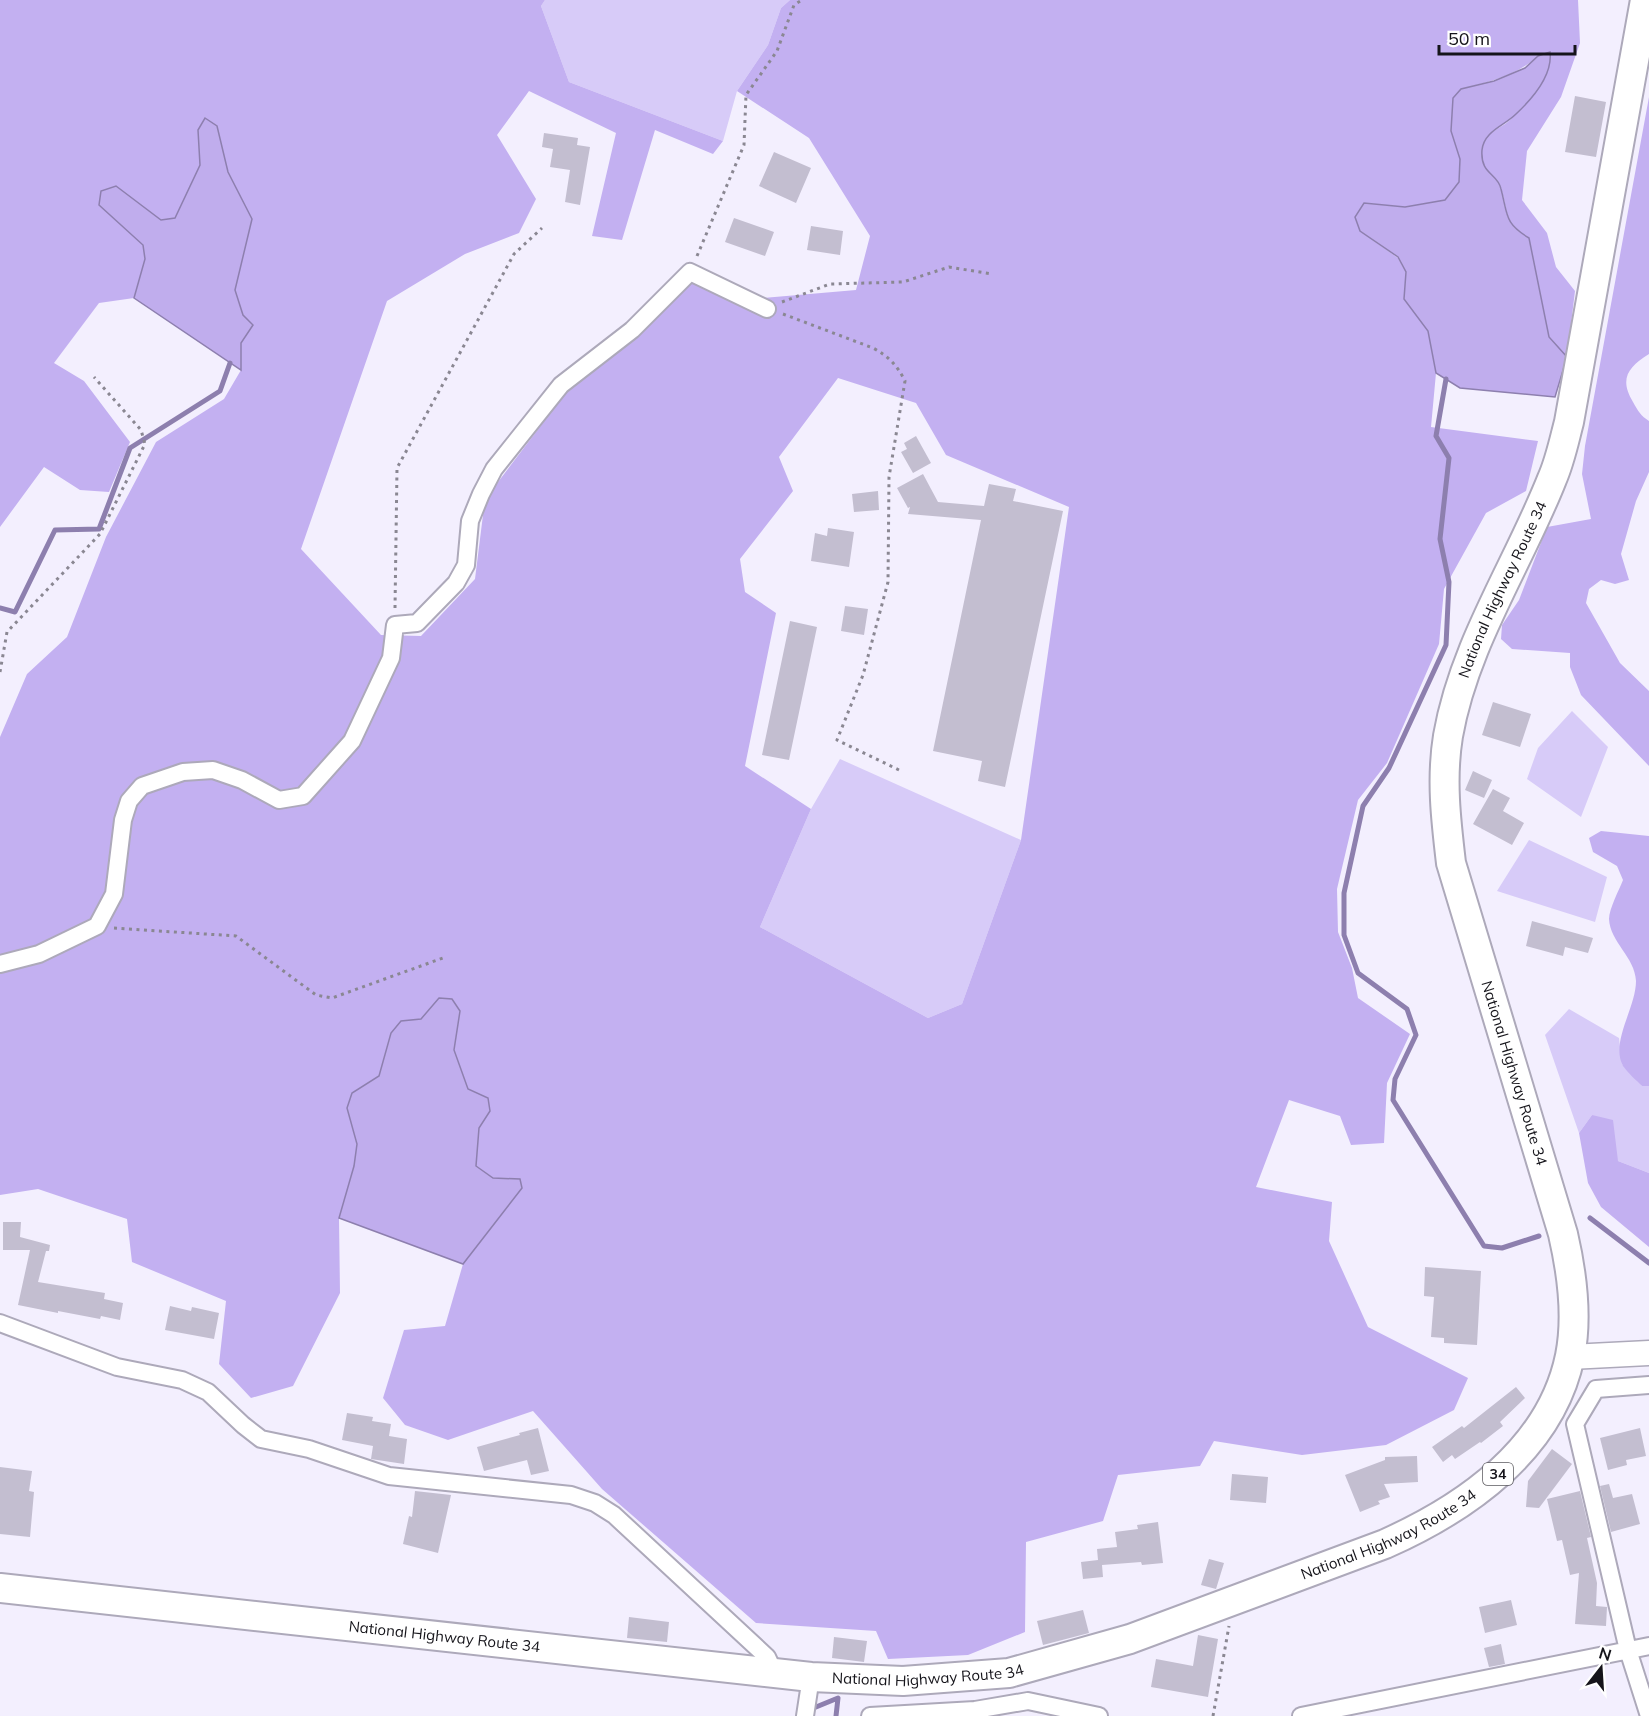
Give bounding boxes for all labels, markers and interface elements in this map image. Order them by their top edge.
scale bar [1439,18,1576,56]
text: 50 m [1448,27,1490,50]
street label: National Highway Route 34 [1454,498,1551,680]
street label: National Highway Route 34 [1477,978,1552,1167]
road number: 34 [1483,1463,1513,1485]
street label: National Highway Route 34 [1298,1485,1480,1584]
street label: National Highway Route 34 [348,1616,541,1656]
north arrow [1571,1638,1631,1698]
text: N [1597,1642,1614,1665]
street label: National Highway Route 34 [832,1659,1026,1690]

